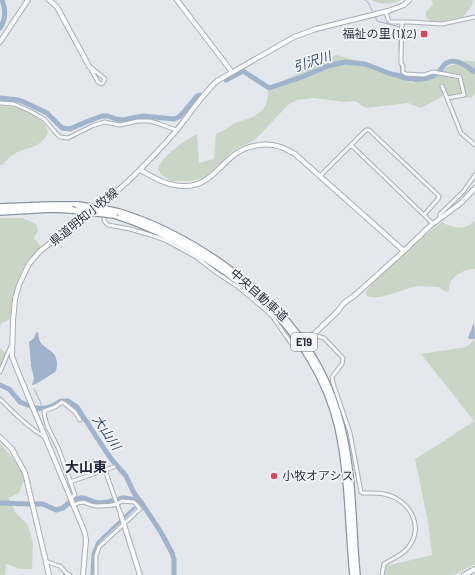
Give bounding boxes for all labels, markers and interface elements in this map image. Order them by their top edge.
place label: 福祉の里 (1)(2) [342,26,417,40]
marker: 福祉の里 (1)(2) [419,29,429,39]
water label: 引沢川 [291,47,335,75]
street label: 県道明知小牧線 [46,184,120,248]
street label: 中央自動車道 [228,265,291,324]
road number: E19 [291,333,317,351]
water label: 大山川 [89,411,126,454]
district label: 大山東 [65,458,107,475]
place label: 小牧オアシス [282,468,354,482]
marker: 小牧オアシス [269,471,279,481]

